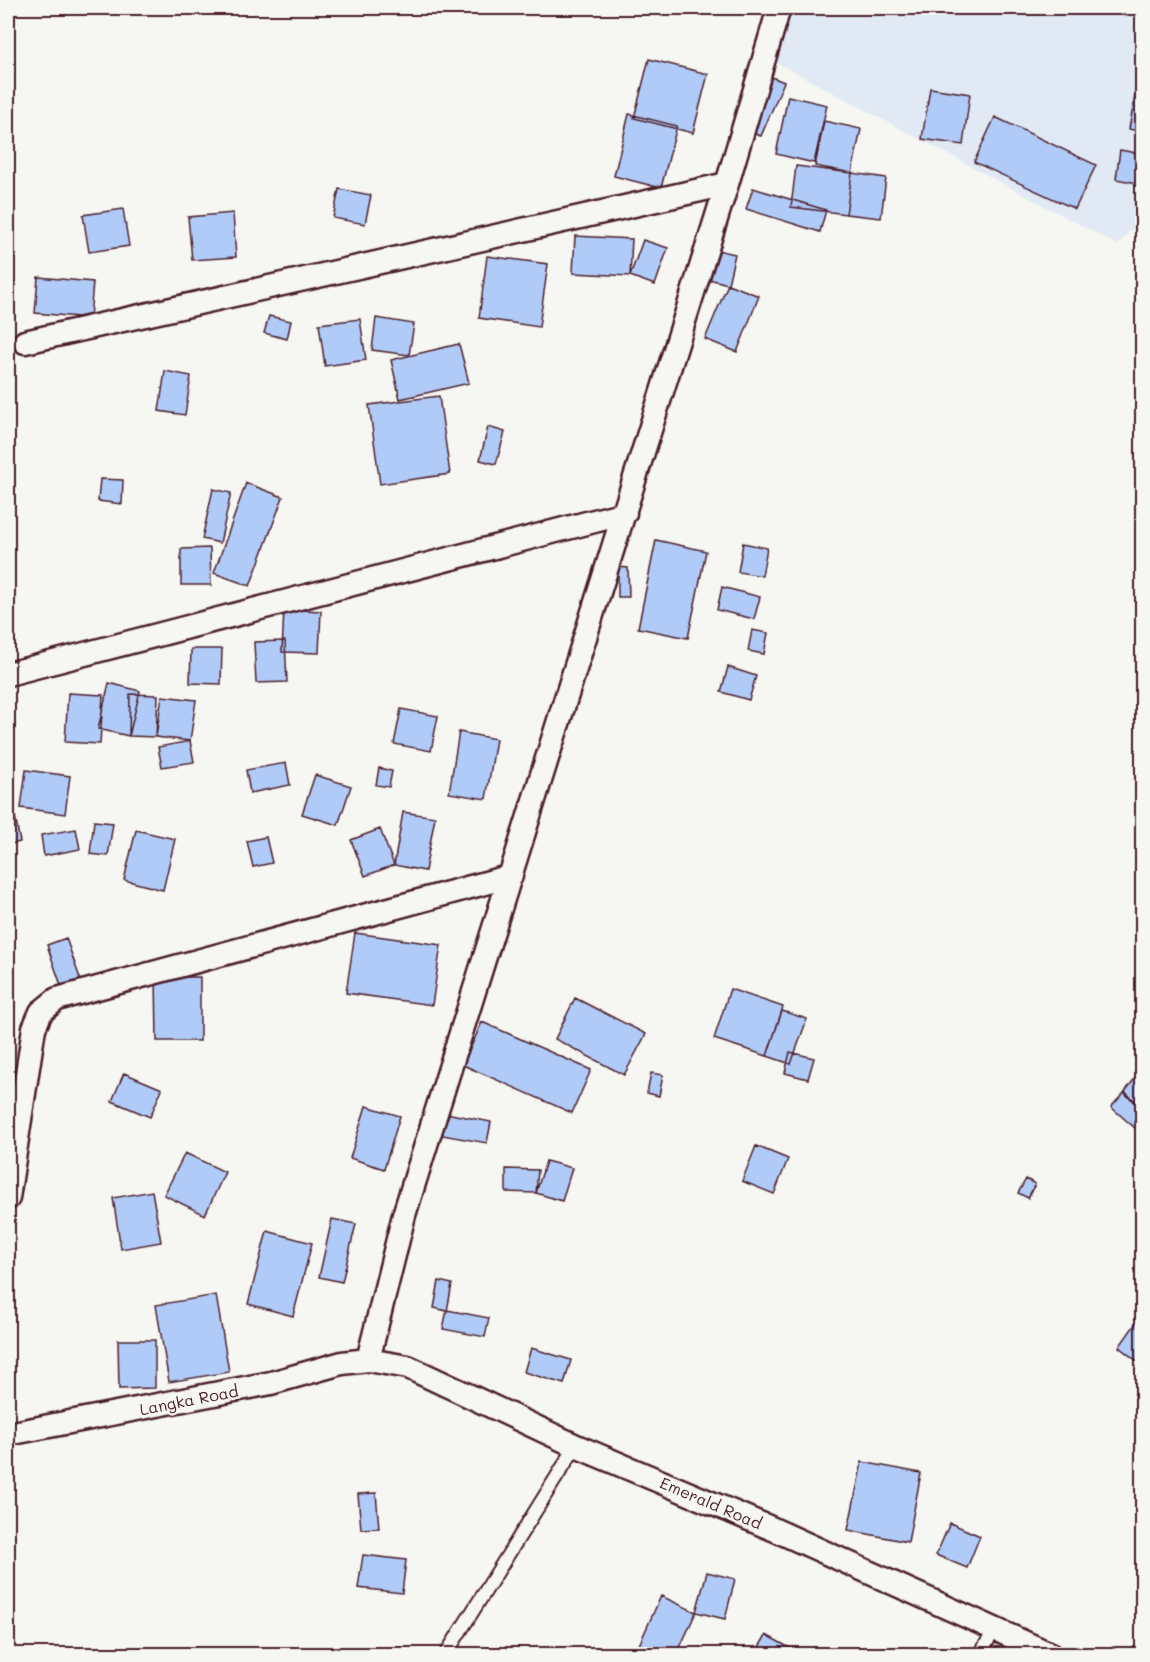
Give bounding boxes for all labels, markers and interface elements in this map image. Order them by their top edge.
street label: Langka Road [138,1380,240,1419]
street label: Emerald Road [657,1472,765,1533]

